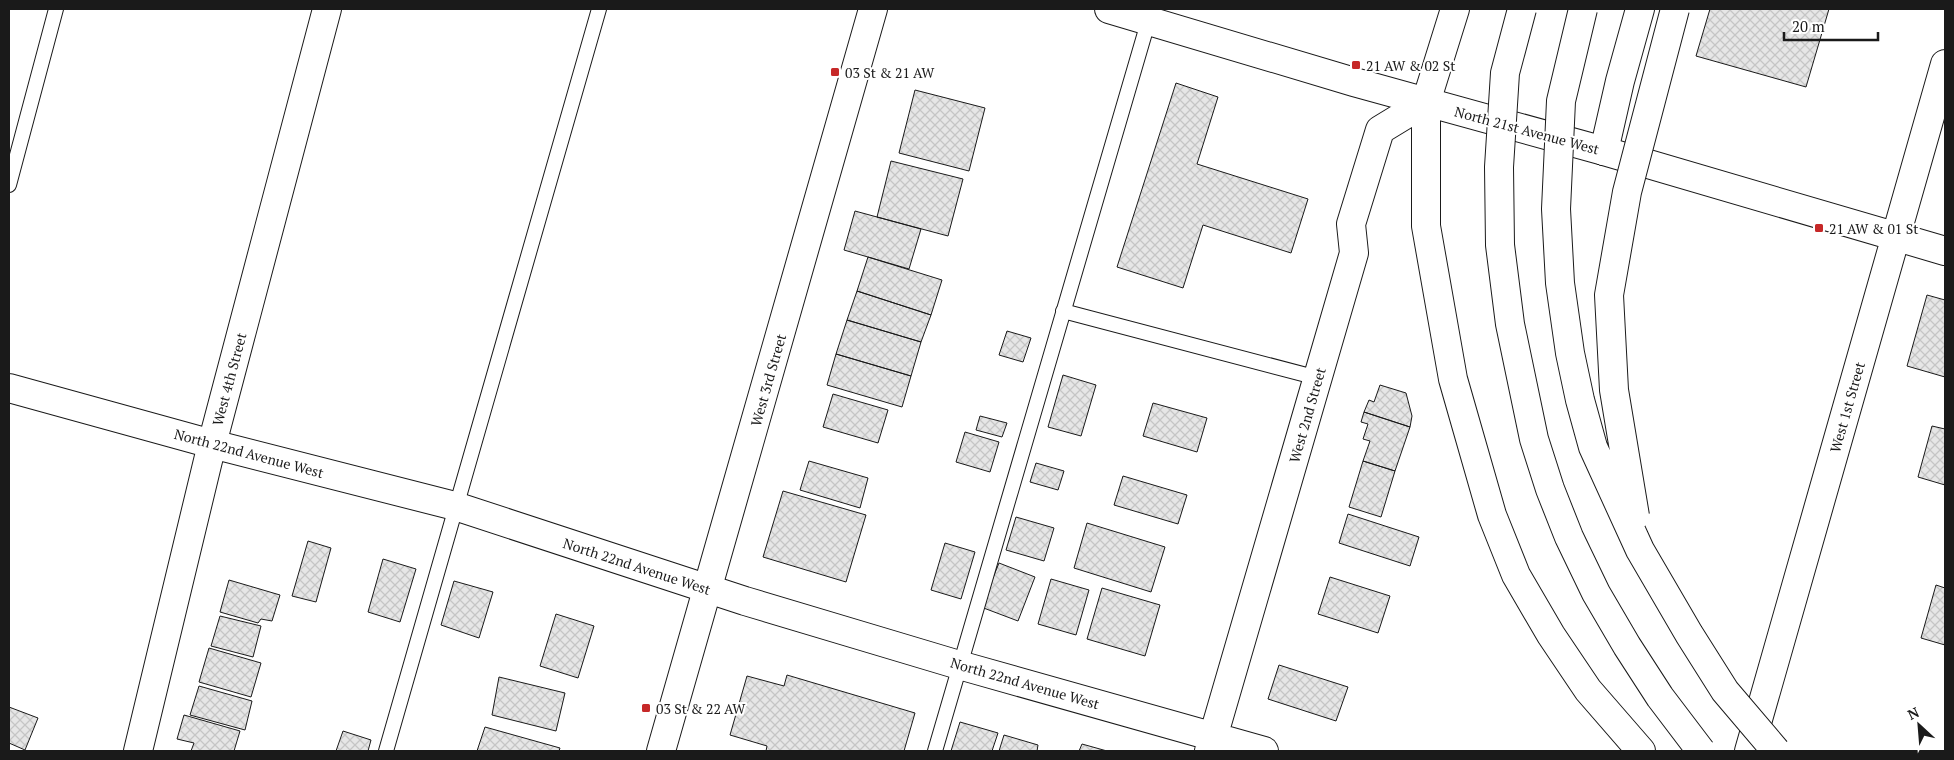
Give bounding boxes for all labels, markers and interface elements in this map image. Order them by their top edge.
scale bar [1784,10,1878,42]
text: 20 m [1792,16,1825,36]
place label: 21 AW & 02 St [1366,56,1456,75]
marker: 21 AW & 02 St [1350,59,1362,71]
place label: 03 St & 21 AW [845,63,935,82]
marker: 03 St & 21 AW [829,66,841,78]
street label: North 21st Avenue West [1452,102,1602,159]
place label: 21 AW & 01 St [1829,219,1919,238]
marker: 21 AW & 01 St [1813,222,1825,234]
street label: West 4th Street [207,330,251,428]
street label: West 3rd Street [746,331,790,428]
street label: West 1st Street [1825,359,1869,454]
street label: West 2nd Street [1284,364,1330,465]
street label: North 22nd Avenue West [172,424,327,482]
street label: North 22nd Avenue West [561,533,714,599]
street label: North 22nd Avenue West [948,653,1102,714]
place label: 03 St & 22 AW [656,699,746,718]
north arrow [1894,700,1944,750]
marker: 03 St & 22 AW [640,702,652,714]
text: N [1904,702,1922,724]

